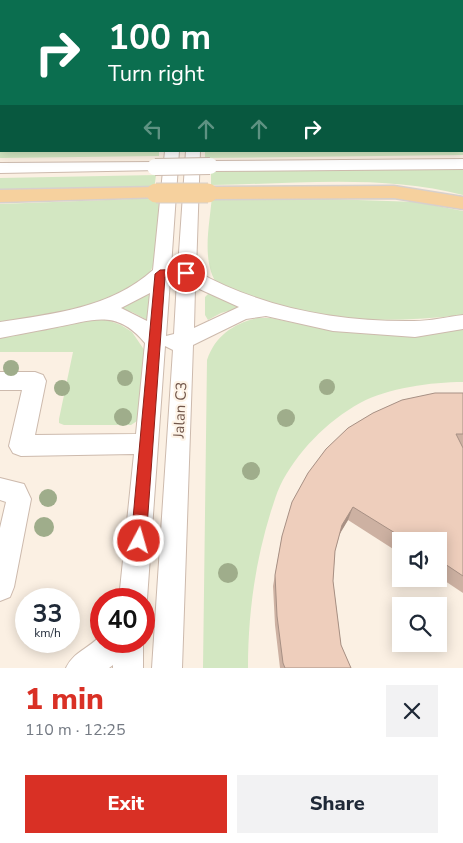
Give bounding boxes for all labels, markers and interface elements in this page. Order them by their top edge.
text: 100 m [108,14,211,61]
icon: right [25,20,90,85]
text: Turn right [108,59,204,89]
icon: left [139,115,167,143]
icon: ahead [192,115,220,143]
icon: ahead [245,115,273,143]
icon: right [298,115,326,143]
pin [165,252,207,294]
icon: arrive [172,259,200,287]
street label: Jalan C3 [168,381,191,440]
position arrow [112,514,164,566]
map controls [392,532,447,652]
button: sound [392,532,447,587]
speed limit sign: 40 [90,588,155,653]
text: 33 [32,597,63,631]
button: search [392,597,447,652]
text: km/h [34,625,61,641]
text: 1 min [25,679,104,720]
button: close [386,685,438,737]
text: 110 m · 12:25 [25,719,126,741]
button: Exit [25,775,227,833]
button: Share [237,775,438,833]

